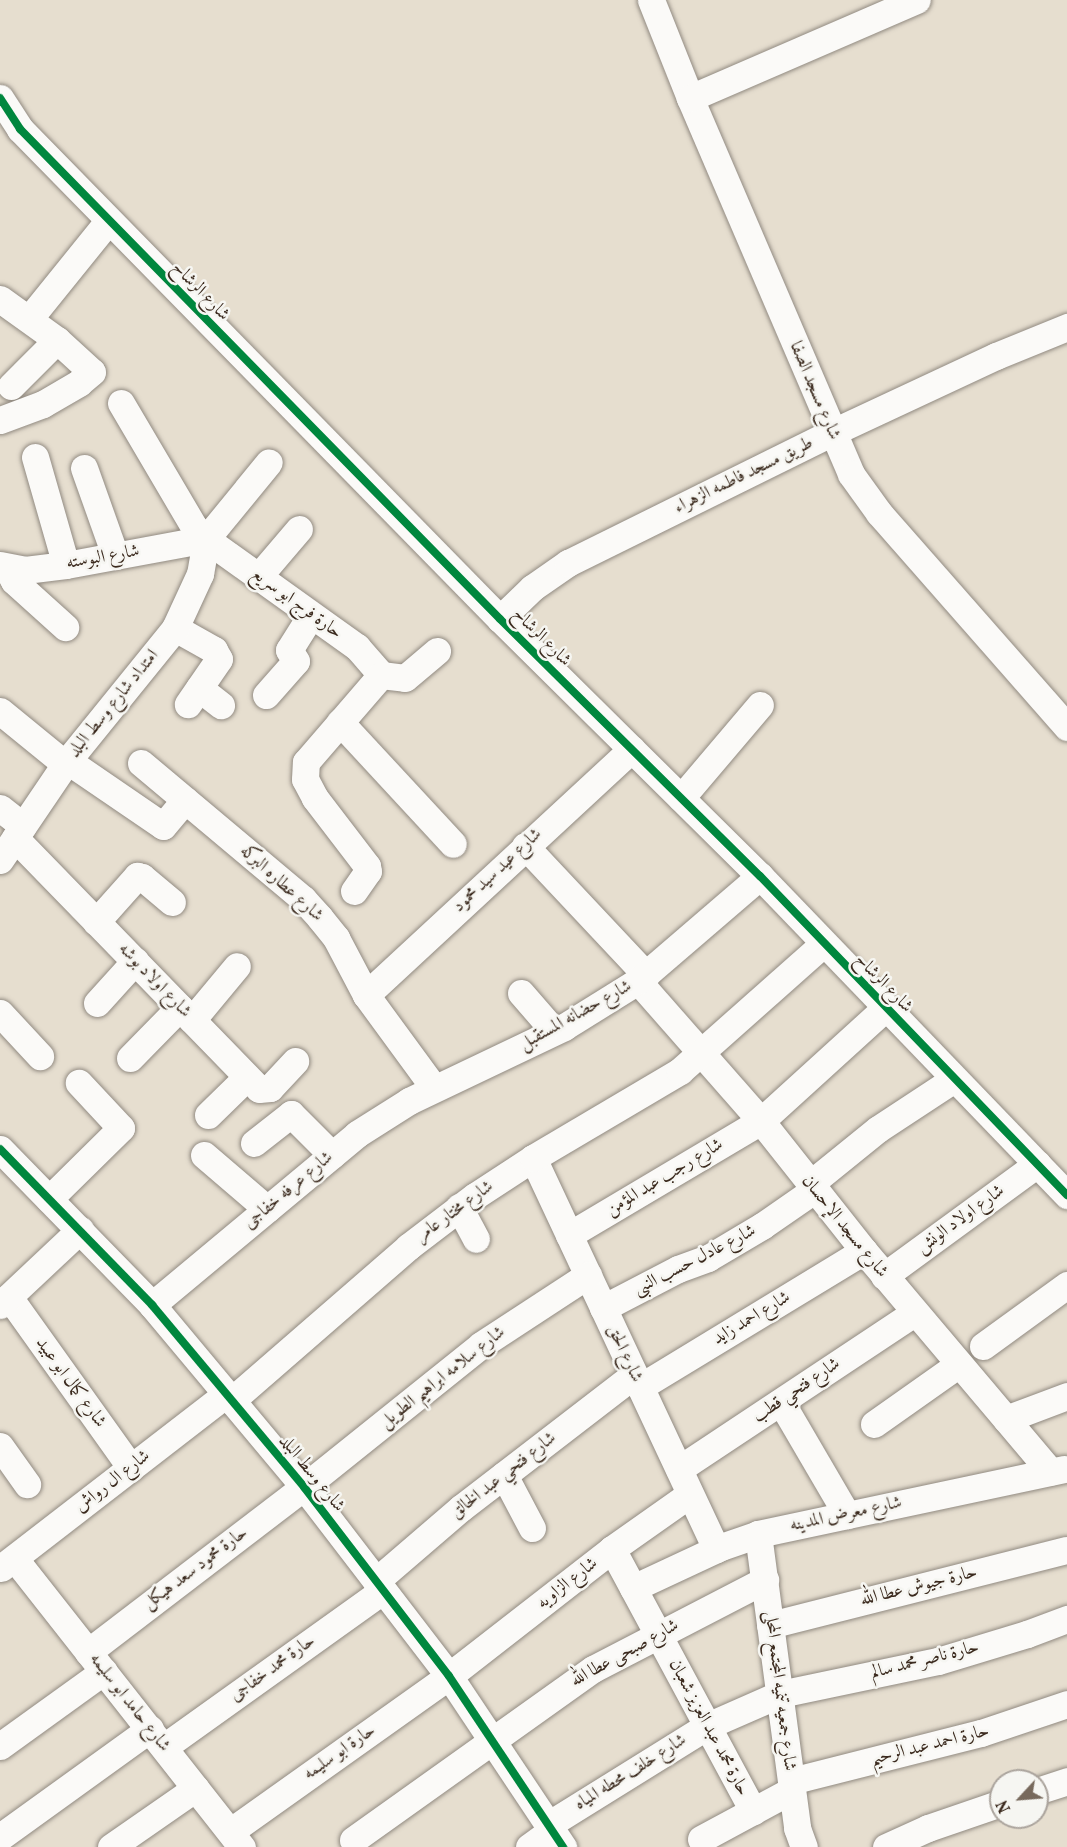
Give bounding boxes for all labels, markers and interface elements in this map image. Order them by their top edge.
street label: شارع الرشاح [166,258,234,326]
street label: شارع مسجد الصفا [784,339,844,443]
street label: طريق مسجد فاطمه الزهراء [671,433,817,519]
street label: شارع البوسته [65,541,141,575]
street label: حارة فرج ابو سريع [246,564,346,644]
street label: شارع الرشاح [507,604,575,672]
street label: امتداد شارع وسط البلد [64,646,164,762]
street label: شارع عيد سيد محمود [449,824,547,918]
street label: شارع عطاره البركه [235,841,327,927]
street label: شارع اولاد بوشه [113,939,195,1023]
street label: شارع الرشاح [849,950,917,1018]
street label: شارع حضانه المستقبل [516,976,636,1056]
street label: شارع رجب عبد المؤمن [602,1135,728,1221]
street label: شارع عرفه خفاجى [240,1147,338,1235]
street label: شارع مسجد الإحسان [796,1171,892,1283]
street label: شارع مختار عامر [412,1177,498,1247]
street label: شارع اولاد الونش [913,1181,1009,1259]
street label: شارع عادل حسب النبى [630,1221,760,1301]
street label: شارع احمد زايد [709,1287,795,1351]
street label: شارع سلامه ابراهيم الطويل [376,1322,510,1434]
street label: شارع الحق [601,1322,647,1386]
street label: شارع كمال ابو عبيد [30,1334,110,1432]
street label: شارع فتحي قطب [749,1354,845,1428]
street label: شارع فتحي عبد الخالق [447,1428,561,1524]
street label: شارع وسط البلد [273,1431,349,1517]
street label: شارع ال رواش [71,1446,155,1518]
street label: شارع معرض المدينه [788,1493,904,1537]
street label: حارة محمود سعد هيكل [139,1523,253,1615]
street label: شارع الزاويه [533,1553,603,1615]
street label: حارة جيوش عطا الله [858,1562,980,1612]
street label: شارع جمعيه تنميه المجتمع المحلى [758,1610,800,1772]
street label: شارع صبحى عطا الله [567,1615,683,1693]
street label: حارة محمد خفاجى [226,1631,320,1707]
street label: حارة ناصر محمد سالم [869,1637,981,1685]
street label: شارع حامد ابو سليمه [84,1649,174,1757]
street label: حارة محمد عبد العزيز شعبان [663,1656,753,1800]
street label: حارة ابو سليمه [300,1720,380,1786]
street label: حارة احمد عبد الرحيم [868,1721,992,1771]
street label: شارع خلف محطه المياه [571,1730,691,1816]
north arrow [989,1769,1049,1829]
text: N [992,1796,1017,1816]

